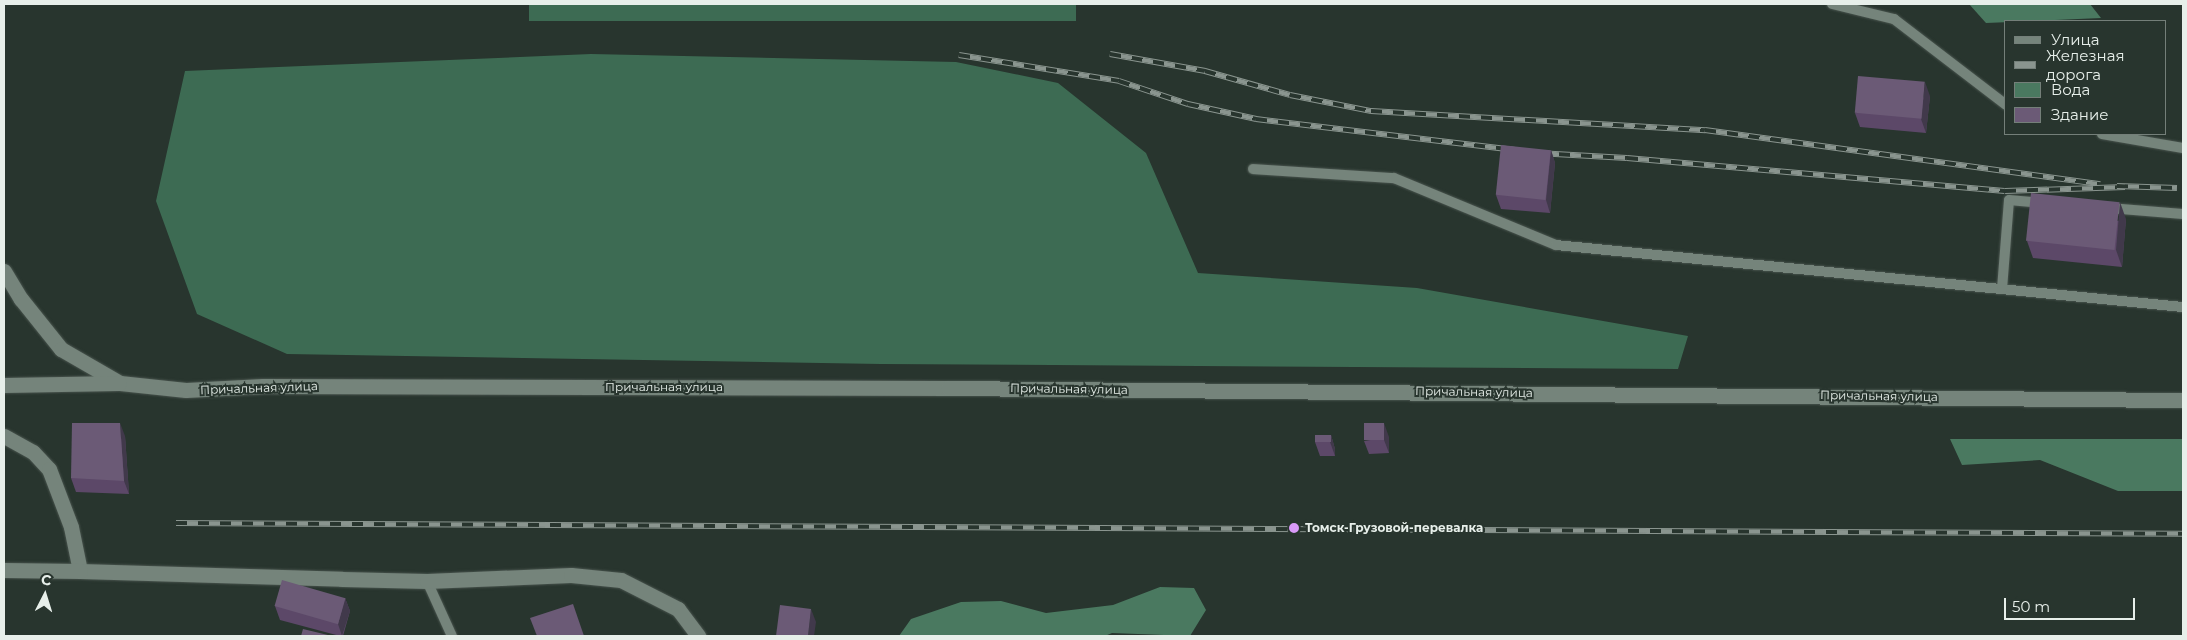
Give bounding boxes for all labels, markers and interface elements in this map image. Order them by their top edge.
legend [2004,20,2167,135]
text: Улица [2051,30,2099,49]
text: Железная дорога [2046,46,2125,84]
text: Вода [2051,80,2090,99]
text: Здание [2051,105,2109,124]
street label: Причальная улица [200,379,318,397]
street label: Причальная улица [605,380,723,394]
street label: Причальная улица [1010,381,1128,397]
street label: Причальная улица [1415,384,1533,400]
street label: Причальная улица [1820,388,1938,404]
marker: Томск-Грузовой-перевалка [1287,521,1301,535]
place label: Томск-Грузовой-перевалка [1305,521,1483,535]
north arrow [20,570,70,620]
text: С [40,571,52,589]
scale bar [2007,588,2138,620]
text: 50 m [2012,597,2050,616]

